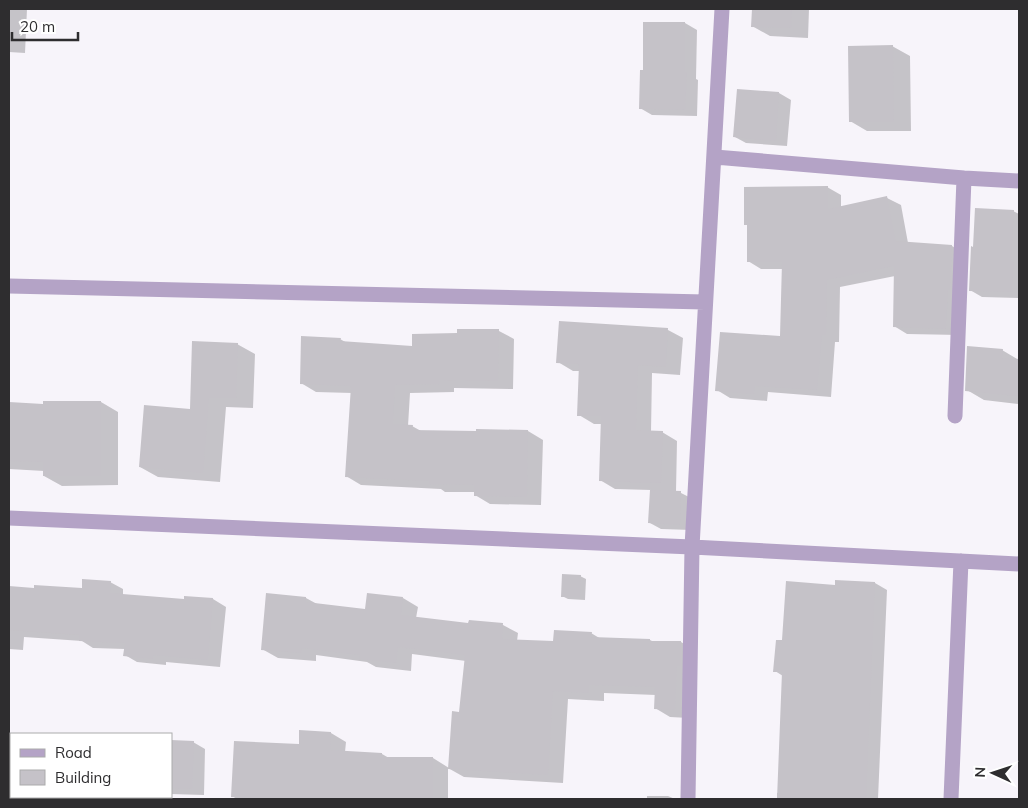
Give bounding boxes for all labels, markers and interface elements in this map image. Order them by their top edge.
scale bar [12,10,79,42]
text: 20 m [20,17,55,36]
legend [10,733,172,798]
text: Road [55,743,92,762]
north arrow [968,748,1018,798]
text: N [971,767,989,778]
text: Building [55,768,111,787]

